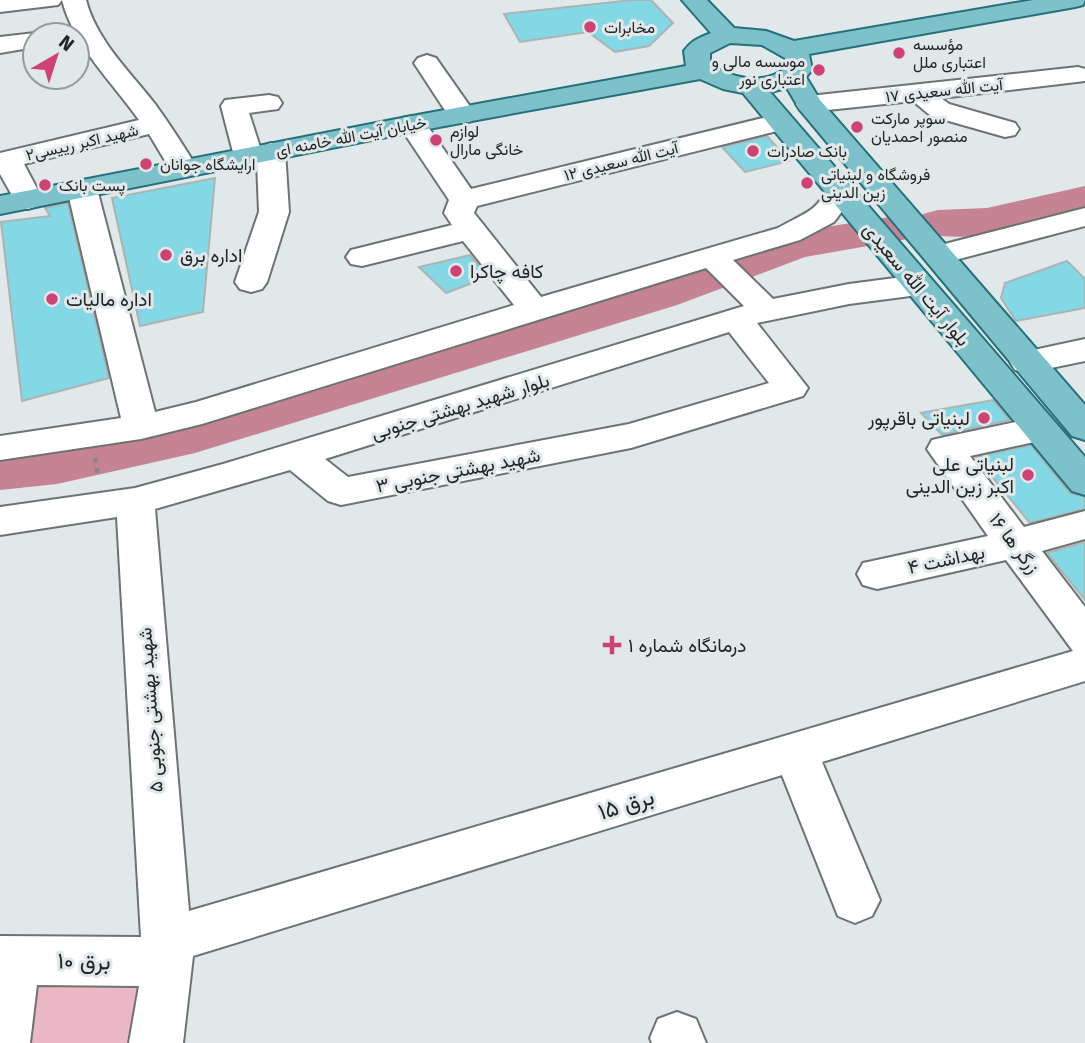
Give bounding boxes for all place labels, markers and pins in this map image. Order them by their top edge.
place label: مخابرات [604,18,655,38]
marker: مخابرات [582,19,598,35]
place label: مؤسسه اعتباری ملل [913,35,986,73]
marker: مؤسسه اعتباری ملل [891,45,907,61]
place label: موسسه مالی و اعتباری نور [712,52,805,90]
marker: موسسه مالی و اعتباری نور [811,62,827,78]
place label: سوپر مارکت منصور احمدیان [871,109,968,147]
marker: سوپر مارکت منصور احمدیان [849,119,865,135]
place label: لوازم خانگی مارال [450,122,524,160]
marker: لوازم خانگی مارال [428,132,444,148]
place label: بانک صادرات [767,142,847,162]
marker: بانک صادرات [745,143,761,159]
place label: ارایشگاه جوانان [160,155,255,175]
marker: ارایشگاه جوانان [138,156,154,172]
place label: فروشگاه و لبنیاتی زین الدینی [821,165,930,203]
marker: فروشگاه و لبنیاتی زین الدینی [799,175,815,191]
place label: پست بانک [59,176,125,197]
marker: پست بانک [37,177,53,193]
place label: اداره برق [180,244,242,267]
marker: اداره برق [158,247,174,263]
place label: کافه چاکرا [470,260,544,285]
marker: کافه چاکرا [448,263,464,279]
place label: اداره مالیات [66,288,152,311]
marker: اداره مالیات [44,291,60,307]
place label: لبنیاتی باقرپور [867,407,970,432]
marker: لبنیاتی باقرپور [976,410,992,426]
place label: لبنیاتی علی اکبر زین الدینی [906,453,1014,498]
marker: لبنیاتی علی اکبر زین الدینی [1020,467,1036,483]
place label: درمانگاه شماره ۱ [628,634,746,657]
marker: درمانگاه شماره ۱ [602,635,622,655]

